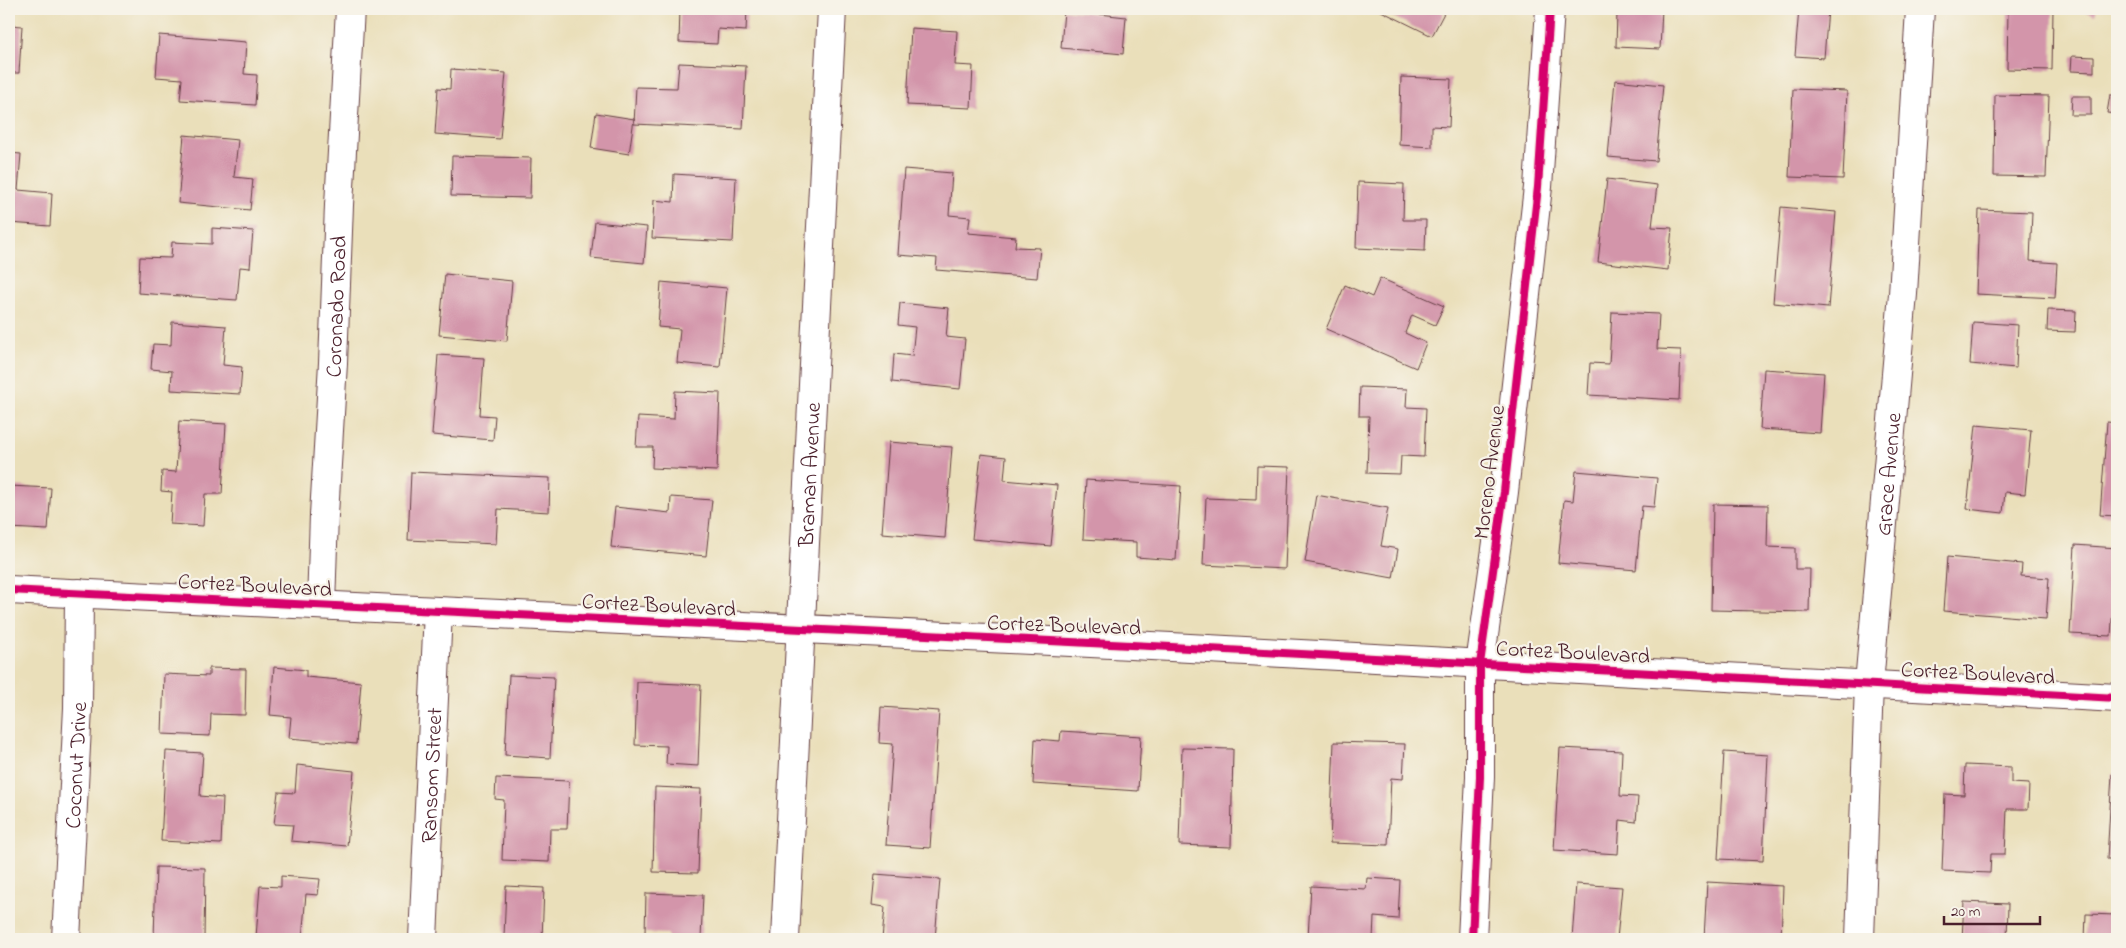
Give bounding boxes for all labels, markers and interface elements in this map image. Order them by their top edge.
street label: Coronado Road [319,235,357,378]
street label: Braman Avenue [792,402,831,549]
street label: Moreno Avenue [1467,403,1515,541]
street label: Grace Avenue [1869,411,1912,537]
street label: Cortez Boulevard [177,567,333,607]
street label: Cortez Boulevard [581,587,737,627]
street label: Cortez Boulevard [986,608,1142,646]
street label: Cortez Boulevard [1495,634,1651,674]
street label: Cortez Boulevard [1900,655,2056,695]
street label: Coconut Drive [59,702,97,830]
street label: Ransom Street [414,706,453,844]
scale bar [1944,893,2040,925]
text: 20 m [1951,901,1981,923]

